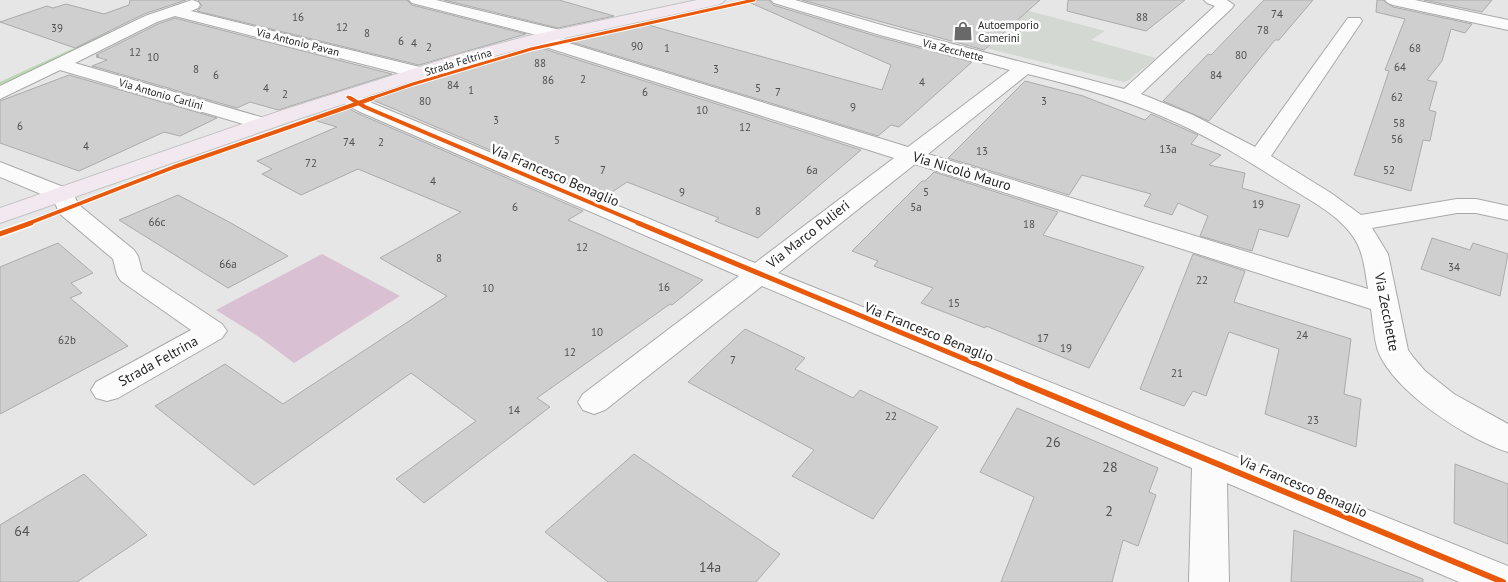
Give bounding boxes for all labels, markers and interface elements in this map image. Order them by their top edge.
house number: 74 [1271,7,1283,21]
house number: 16 [292,10,304,24]
house number: 88 [1136,10,1148,24]
place label: Autoemporio Camerini [978,18,1039,45]
house number: 12 [336,20,348,34]
shop icon: Autoemporio Camerini [952,20,974,42]
house number: 39 [51,21,63,35]
house number: 78 [1257,23,1269,37]
street label: Via Antonio Pavan [254,25,341,59]
house number: 8 [364,26,370,40]
house number: 6 [398,34,404,48]
street label: Via Zecchette [920,35,985,64]
house number: 4 [411,36,417,50]
house number: 90 [631,39,643,53]
house number: 2 [426,40,432,54]
house number: 1 [664,41,670,55]
house number: 68 [1409,41,1421,55]
house number: 12 [129,45,141,59]
street label: Strada Feltrina [423,45,493,79]
house number: 80 [1235,48,1247,62]
house number: 10 [147,50,159,64]
house number: 88 [534,56,546,70]
house number: 64 [1394,60,1406,74]
house number: 8 [193,62,199,76]
house number: 3 [713,62,719,76]
house number: 6 [213,68,219,82]
house number: 84 [1210,68,1222,82]
house number: 2 [580,72,586,86]
house number: 86 [542,73,554,87]
street label: Via Antonio Carlini [116,75,205,113]
house number: 4 [919,75,925,89]
house number: 84 [447,78,459,92]
house number: 4 [263,81,269,95]
house number: 5 [755,81,761,95]
house number: 1 [468,83,474,97]
house number: 6 [642,85,648,99]
house number: 7 [775,85,781,99]
house number: 2 [282,87,288,101]
house number: 62 [1391,90,1403,104]
house number: 80 [419,94,431,108]
house number: 3 [1041,94,1047,108]
house number: 9 [850,100,856,114]
house number: 10 [696,103,708,117]
house number: 3 [493,113,499,127]
house number: 58 [1393,116,1405,130]
house number: 6 [17,119,23,133]
house number: 12 [739,120,751,134]
house number: 56 [1391,132,1403,146]
house number: 5 [554,133,560,147]
house number: 74 [343,135,355,149]
house number: 2 [378,135,384,149]
house number: 4 [83,139,89,153]
street label: Via Francesco Benaglio [487,139,622,210]
house number: 13a [1159,142,1177,156]
house number: 13 [976,144,988,158]
street label: Via Nicolò Mauro [910,147,1014,195]
house number: 72 [305,156,317,170]
house number: 7 [600,163,606,177]
house number: 6a [806,163,818,177]
house number: 52 [1383,163,1395,177]
house number: 4 [430,174,436,188]
house number: 9 [679,185,685,199]
house number: 5 [923,185,929,199]
street label: Via Marco Pulieri [762,196,853,273]
house number: 19 [1252,197,1264,211]
house number: 6 [512,200,518,214]
house number: 5a [910,200,922,214]
house number: 8 [755,204,761,218]
house number: 66c [149,215,166,229]
house number: 18 [1023,217,1035,231]
house number: 12 [576,240,588,254]
house number: 8 [436,251,442,265]
house number: 66a [219,257,237,271]
house number: 34 [1448,260,1460,274]
street label: Via Zecchette [1370,270,1403,353]
house number: 22 [1196,273,1208,287]
house number: 16 [658,280,670,294]
house number: 10 [482,281,494,295]
house number: 15 [948,296,960,310]
street label: Via Francesco Benaglio [861,297,996,366]
house number: 10 [591,325,603,339]
house number: 24 [1296,328,1308,342]
house number: 17 [1037,331,1049,345]
street label: Strada Feltrina [115,332,201,390]
house number: 62b [58,333,76,347]
house number: 19 [1060,341,1072,355]
house number: 12 [564,345,576,359]
house number: 7 [730,353,736,367]
house number: 21 [1171,366,1183,380]
house number: 14 [508,403,520,417]
house number: 22 [885,409,897,423]
house number: 23 [1307,413,1319,427]
house number: 26 [1045,433,1061,451]
street label: Via Francesco Benaglio [1235,450,1370,521]
house number: 28 [1102,458,1118,476]
house number: 2 [1105,502,1113,520]
house number: 64 [14,522,30,540]
house number: 14a [699,558,721,576]

